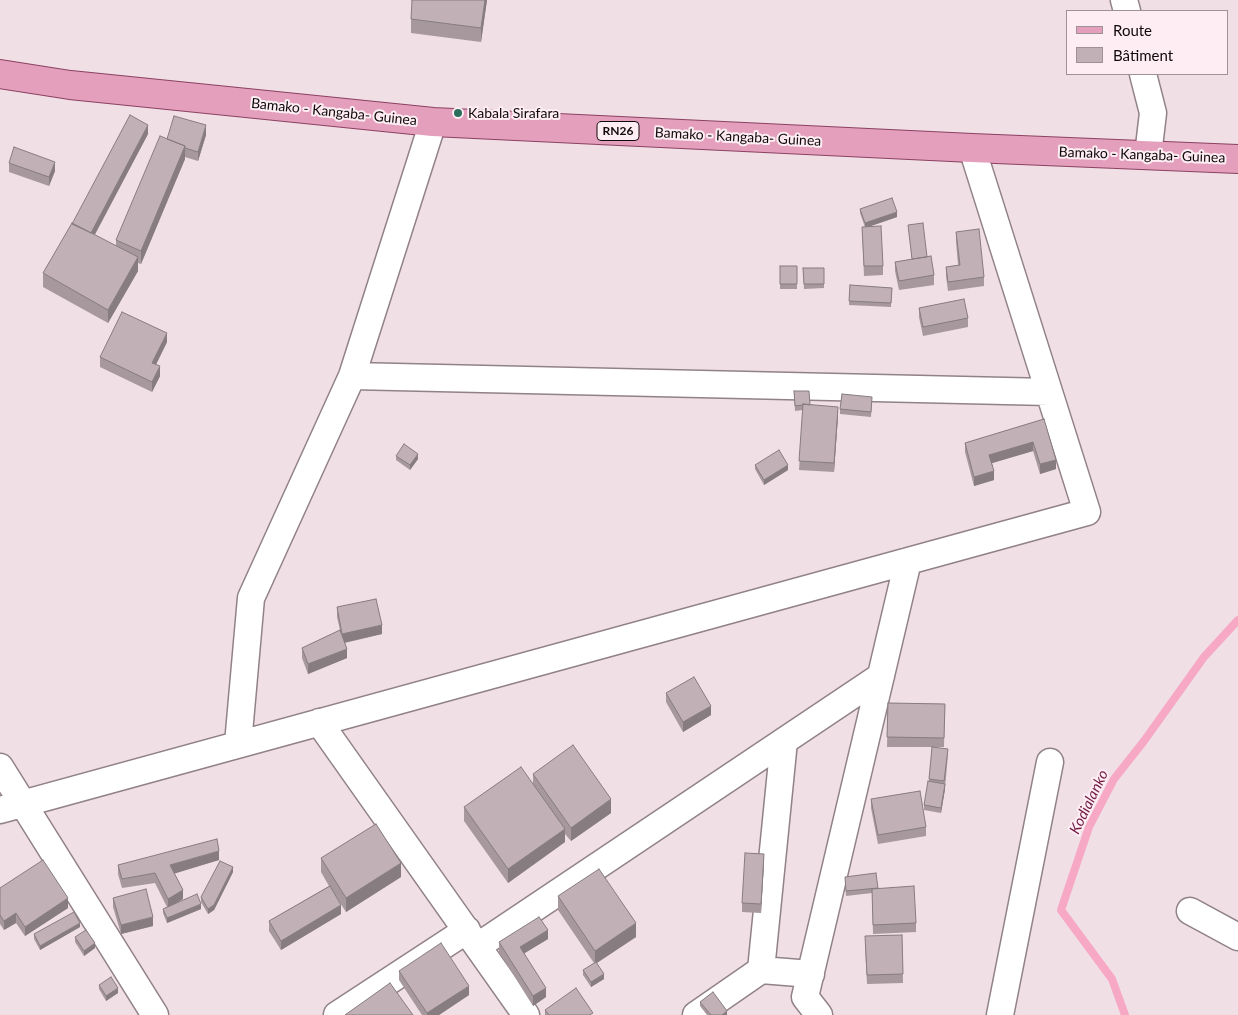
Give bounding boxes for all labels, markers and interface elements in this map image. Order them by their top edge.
legend [1066,10,1228,75]
text: Route [1113,21,1152,39]
text: Bâtiment [1113,46,1173,64]
street label: Bamako - Kangaba- Guinea [250,95,418,129]
place label: Kabala Sirafara [468,105,559,121]
marker: Kabala Sirafara [452,107,464,119]
road number: RN26 [597,122,639,140]
street label: Bamako - Kangaba- Guinea [654,124,822,150]
street label: Bamako - Kangaba- Guinea [1058,144,1226,166]
water label: Kodialanko [1066,767,1112,837]

